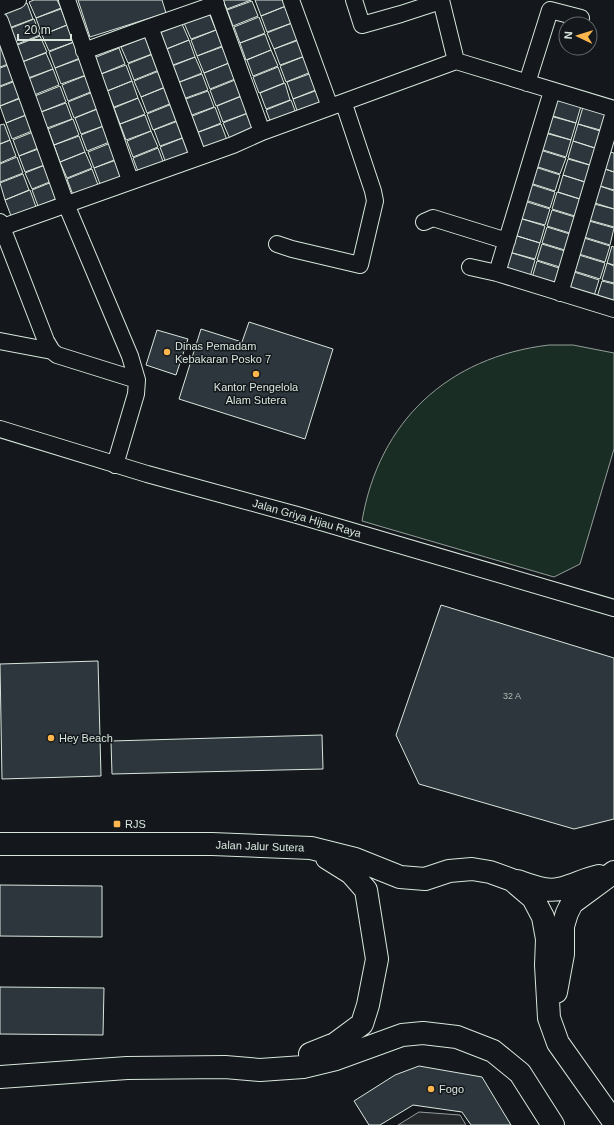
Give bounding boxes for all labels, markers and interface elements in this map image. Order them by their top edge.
scale bar [18,16,71,42]
north arrow [558,16,598,56]
text: 20 m [24,23,51,37]
text: N [562,31,574,40]
place label: Dinas Pemadam Kebakaran Posko 7 [175,340,271,365]
marker: Dinas Pemadam Kebakaran Posko 7 [162,347,172,357]
marker: Kantor Pengelola Alam Sutera [251,369,261,379]
place label: Kantor Pengelola Alam Sutera [214,381,299,406]
street label: Jalan Griya Hijau Raya [251,497,364,540]
house number: 32 A [503,691,521,701]
place label: Hey Beach [59,732,113,744]
marker: Hey Beach [46,733,56,743]
place label: RJS [125,818,146,830]
marker: RJS [112,819,122,829]
street label: Jalan Jalur Sutera [215,838,305,854]
place label: Fogo [439,1083,464,1095]
marker: Fogo [426,1084,436,1094]

